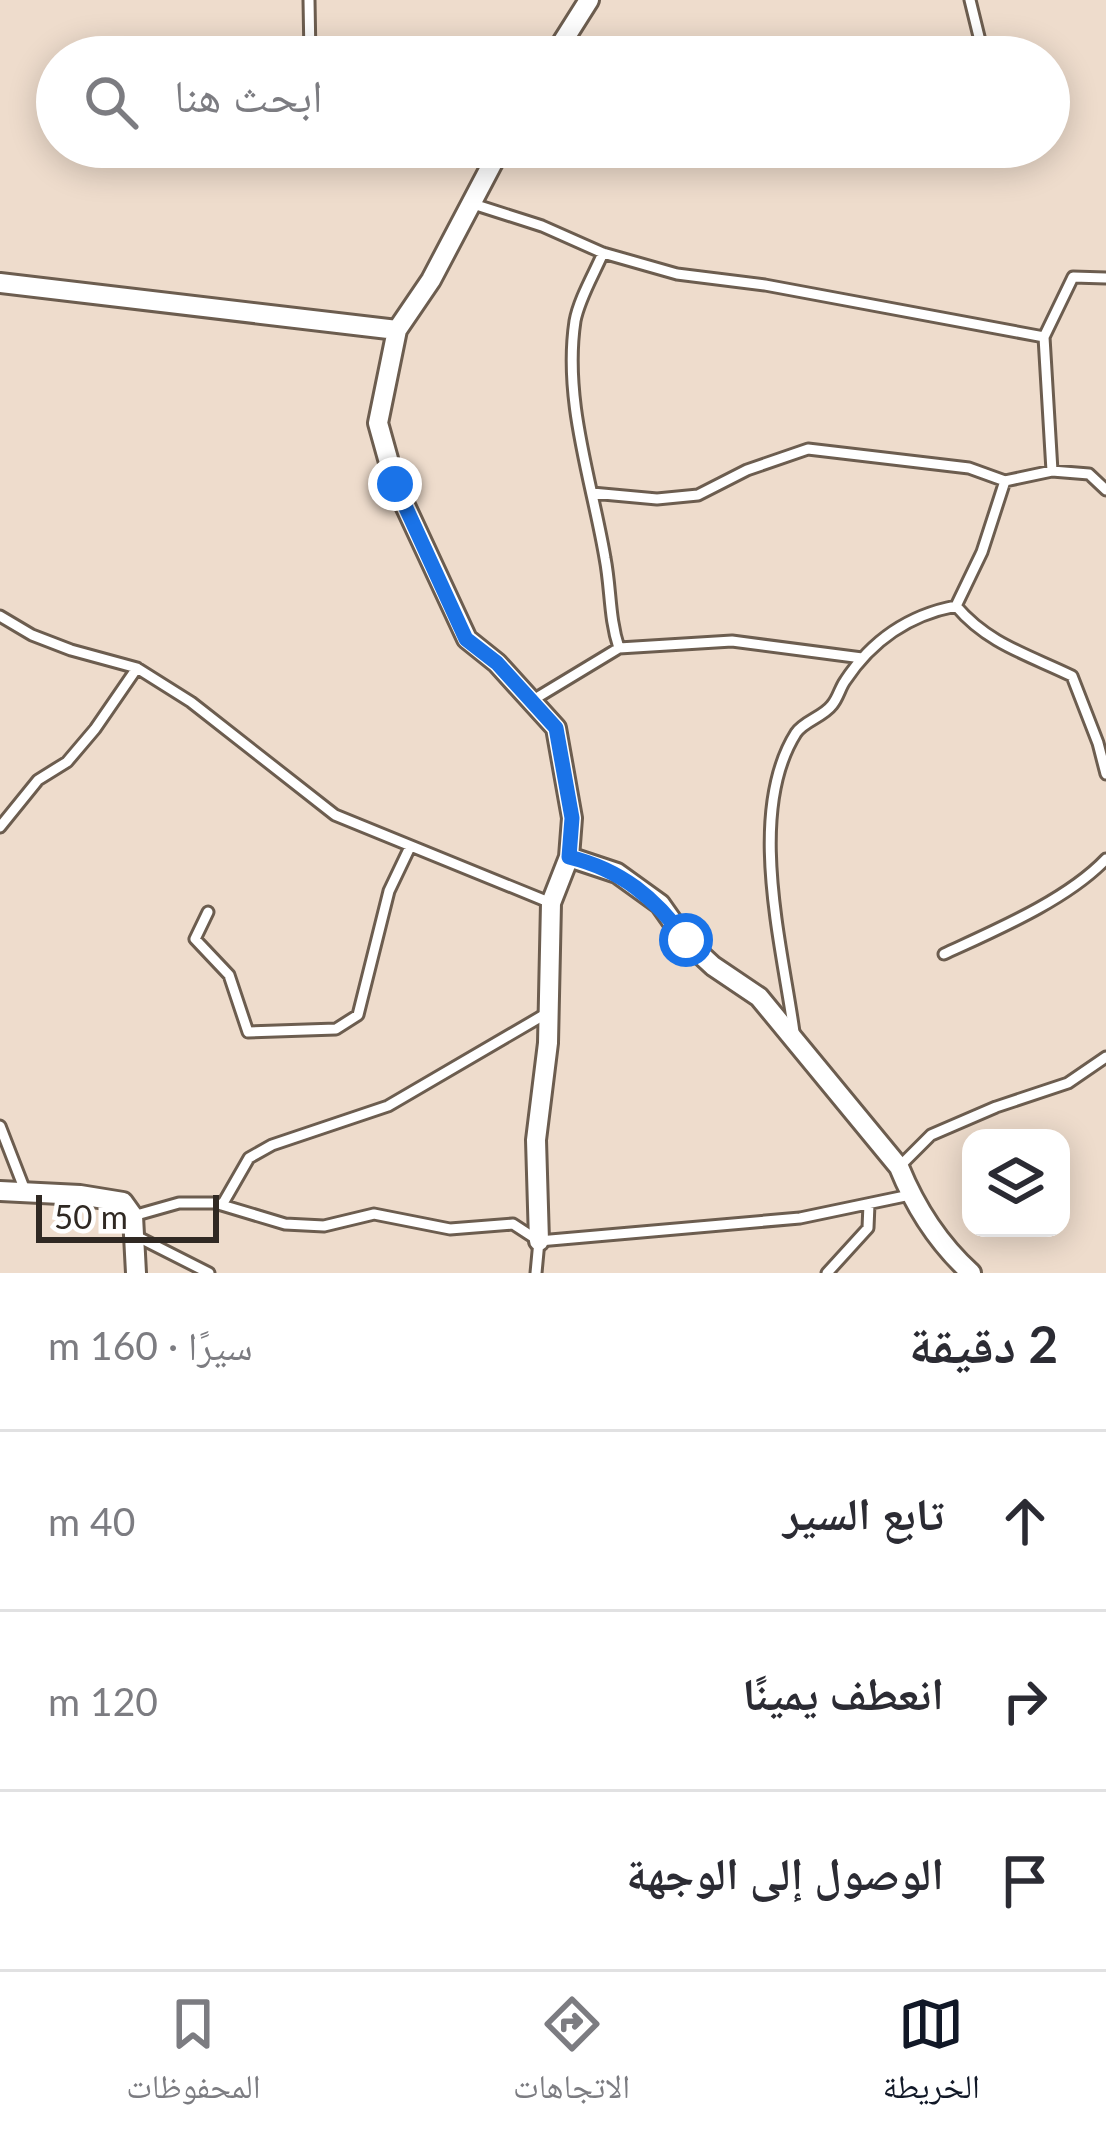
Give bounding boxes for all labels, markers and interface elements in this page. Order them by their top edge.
search box [36,36,1070,168]
text: ابحث هنا [174,68,323,122]
icon: search [78,69,144,135]
route end [368,457,422,511]
route start [659,913,713,967]
map controls [962,1129,1070,1237]
button: layers [962,1129,1070,1237]
scale bar [36,1189,219,1242]
text: 50 m [54,1196,128,1236]
text: 2 دقيقة [909,1313,1058,1374]
text: سيرًا · 160 m [48,1322,253,1368]
text: تابع السير [783,1486,944,1540]
icon: ahead [992,1488,1058,1554]
text: 40 m [48,1498,135,1544]
text: انعطف يمينًا [742,1666,944,1720]
icon: right [992,1668,1058,1734]
text: 120 m [48,1678,158,1724]
text: الوصول إلى الوجهة [626,1846,944,1900]
icon: arrive [992,1848,1058,1914]
tab: المحفوظات [126,1991,261,2119]
tab: الاتجاهات [513,1991,630,2119]
tab: الخريطة [883,1991,980,2119]

